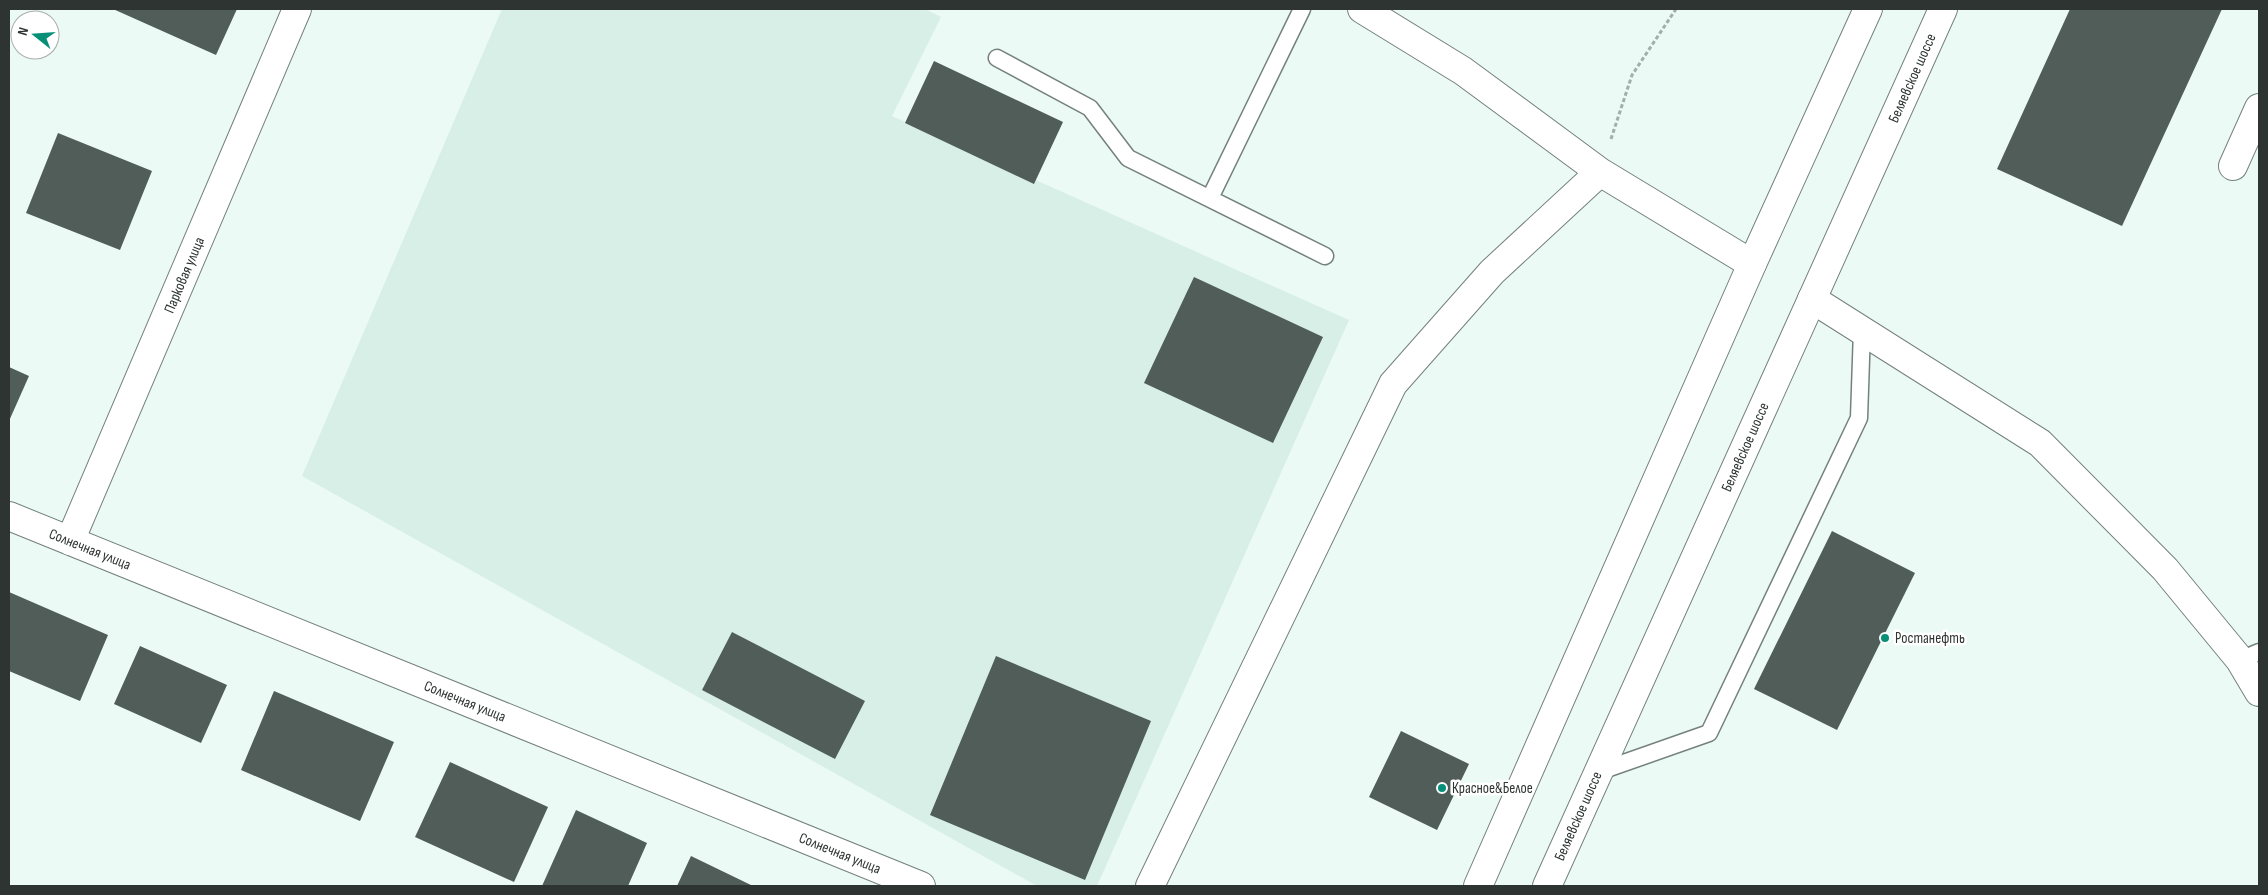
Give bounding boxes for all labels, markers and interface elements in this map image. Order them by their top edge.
north arrow [10,10,60,60]
text: N [14,25,32,37]
street label: Беляевское шоссе [1884,31,1941,126]
street label: Парковая улица [160,234,209,316]
street label: Беляевское шоссе [1717,400,1774,495]
street label: Солнечная улица [46,524,134,575]
place label: Ростанефть [1895,629,1965,648]
marker: Ростанефть [1879,632,1891,644]
street label: Солнечная улица [421,676,509,727]
street label: Беляевское шоссе [1550,769,1607,864]
place label: Красное&Белое [1452,779,1533,798]
marker: Красное&Белое [1436,782,1448,794]
street label: Солнечная улица [796,828,884,879]

